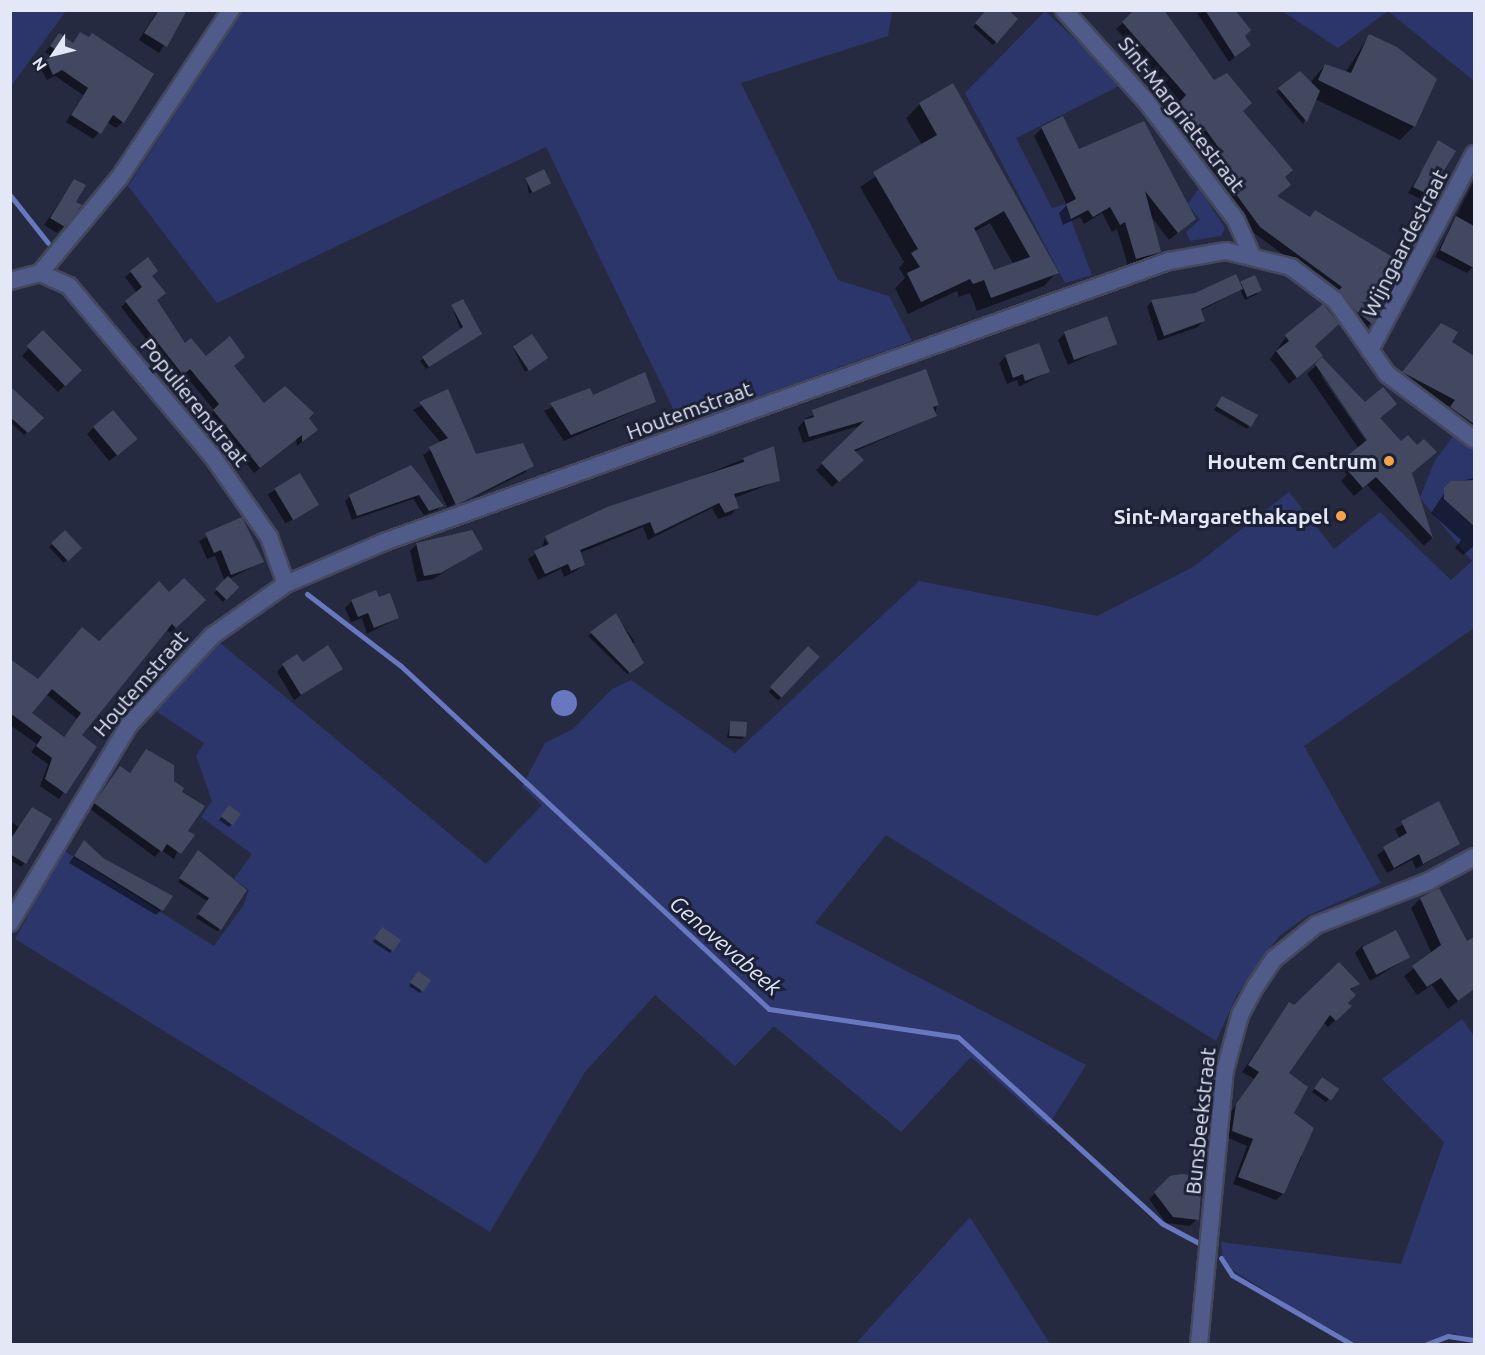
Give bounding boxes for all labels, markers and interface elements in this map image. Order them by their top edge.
north arrow [24,24,84,84]
street label: Sint-Margrietestraat [1113,31,1251,197]
text: N [28,54,50,74]
street label: Wijngaardestraat [1356,165,1452,321]
street label: Populierenstraat [136,333,254,471]
street label: Houtemstraat [623,376,755,444]
place label: Houtem Centrum [1207,448,1377,474]
marker: Houtem Centrum [1382,454,1396,468]
place label: Sint-Margarethakapel [1114,503,1329,529]
marker: Sint-Margarethakapel [1334,509,1348,523]
street label: Houtemstraat [87,625,193,741]
water label: Genovevabeek [665,889,787,1001]
street label: Bunsbeekstraat [1180,1046,1220,1196]

